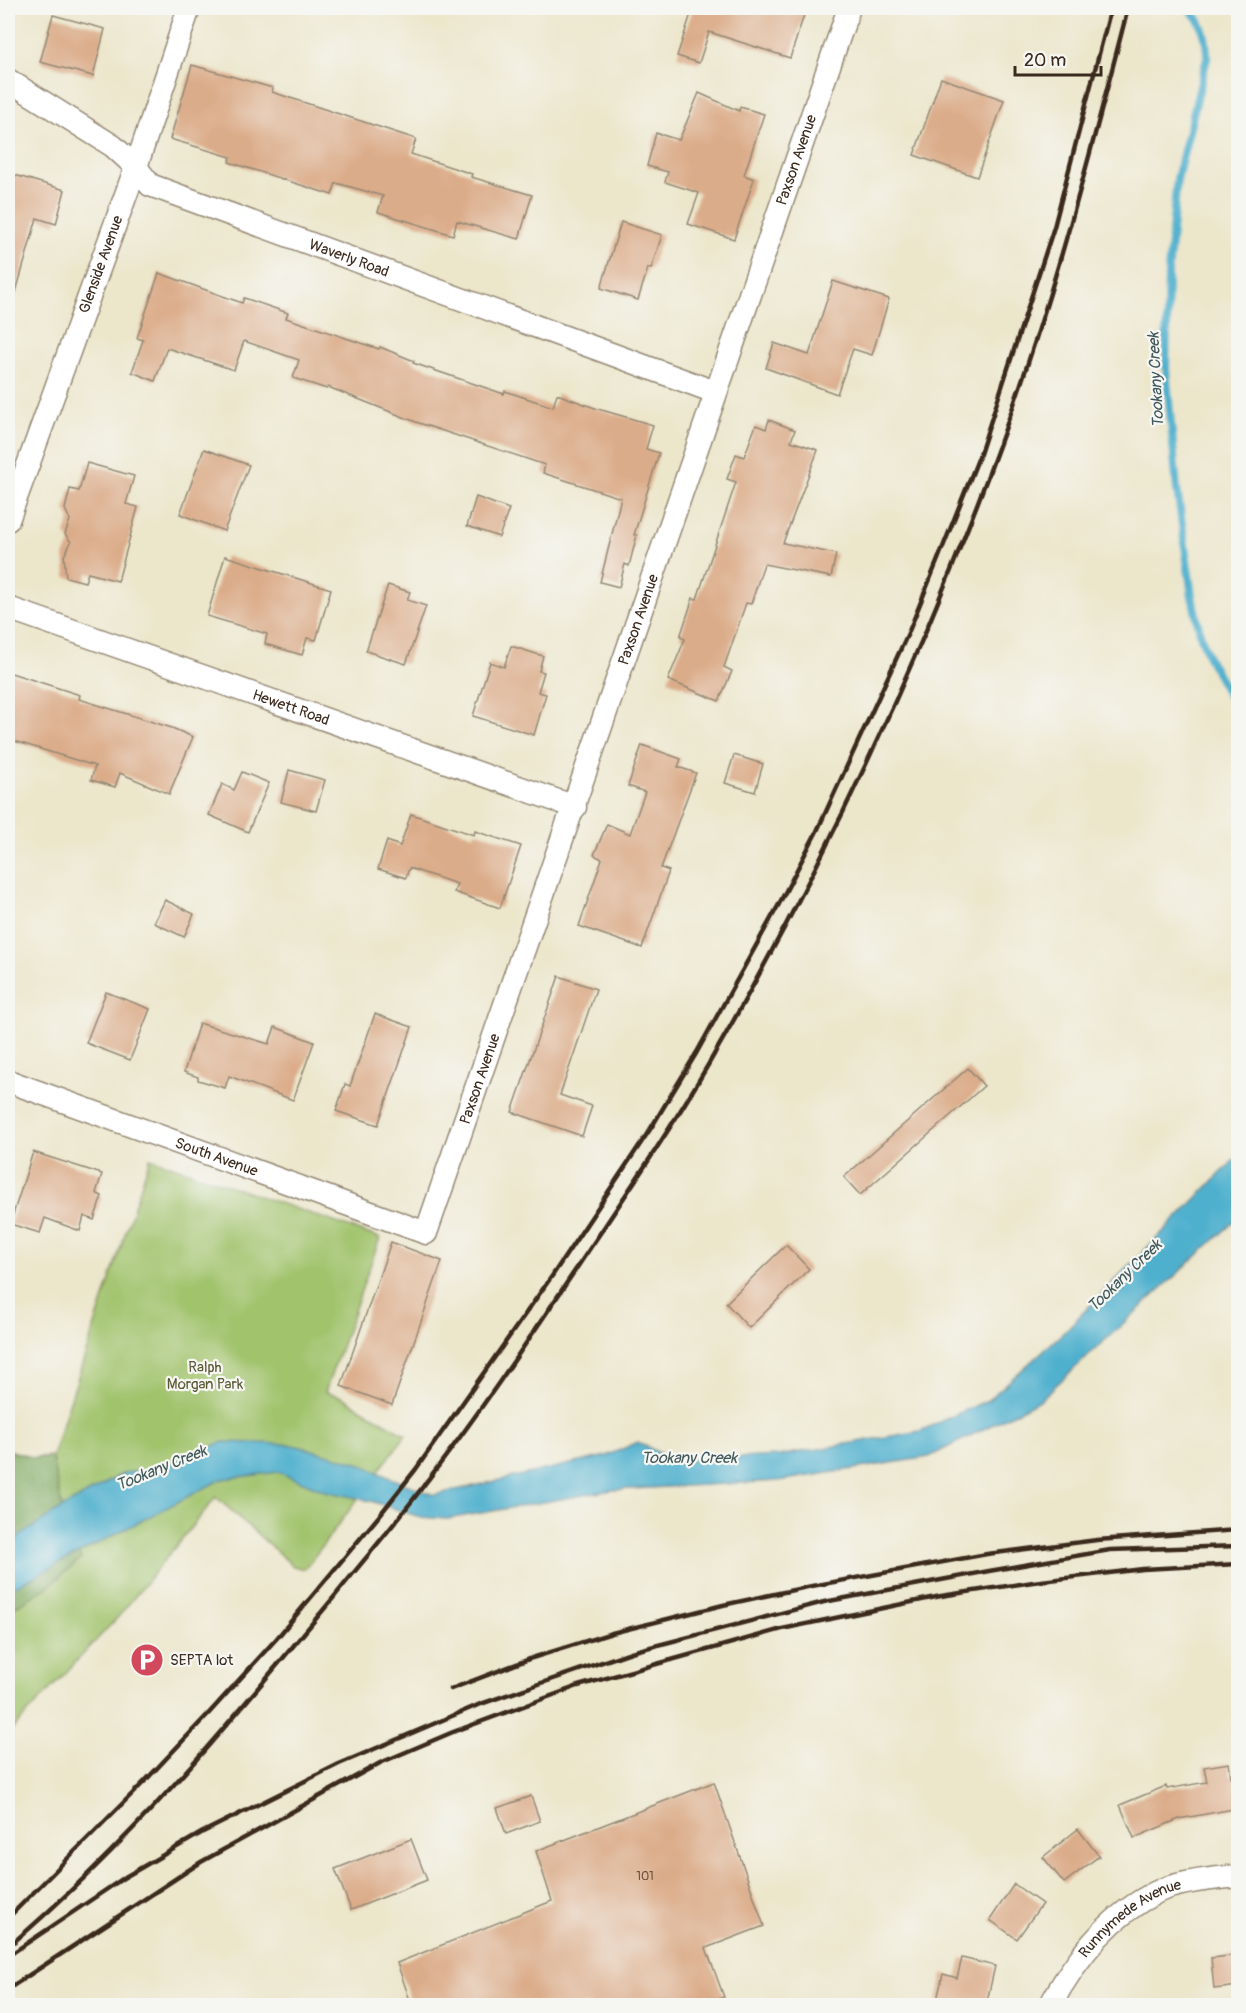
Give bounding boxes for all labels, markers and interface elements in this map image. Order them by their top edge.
scale bar [1015,39,1100,77]
text: 20 m [1024,49,1066,72]
street label: Paxson Avenue [772,112,821,208]
street label: Glenside Avenue [75,213,128,316]
street label: Waverly Road [306,235,391,282]
water label: Tookany Creek [1143,330,1168,428]
street label: Paxson Avenue [614,571,663,667]
street label: Hewett Road [250,686,332,730]
street label: Paxson Avenue [456,1031,505,1127]
street label: South Avenue [172,1134,261,1181]
water label: Tookany Creek [1083,1234,1167,1316]
park label: Ralph Morgan Park [167,1358,244,1394]
water label: Tookany Creek [113,1440,211,1495]
water label: Tookany Creek [641,1448,738,1468]
parking icon: SEPTA lot [129,1642,165,1678]
place label: SEPTA lot [170,1651,234,1670]
house number: 101 [636,1869,654,1884]
street label: Runnymede Avenue [1075,1875,1184,1962]

